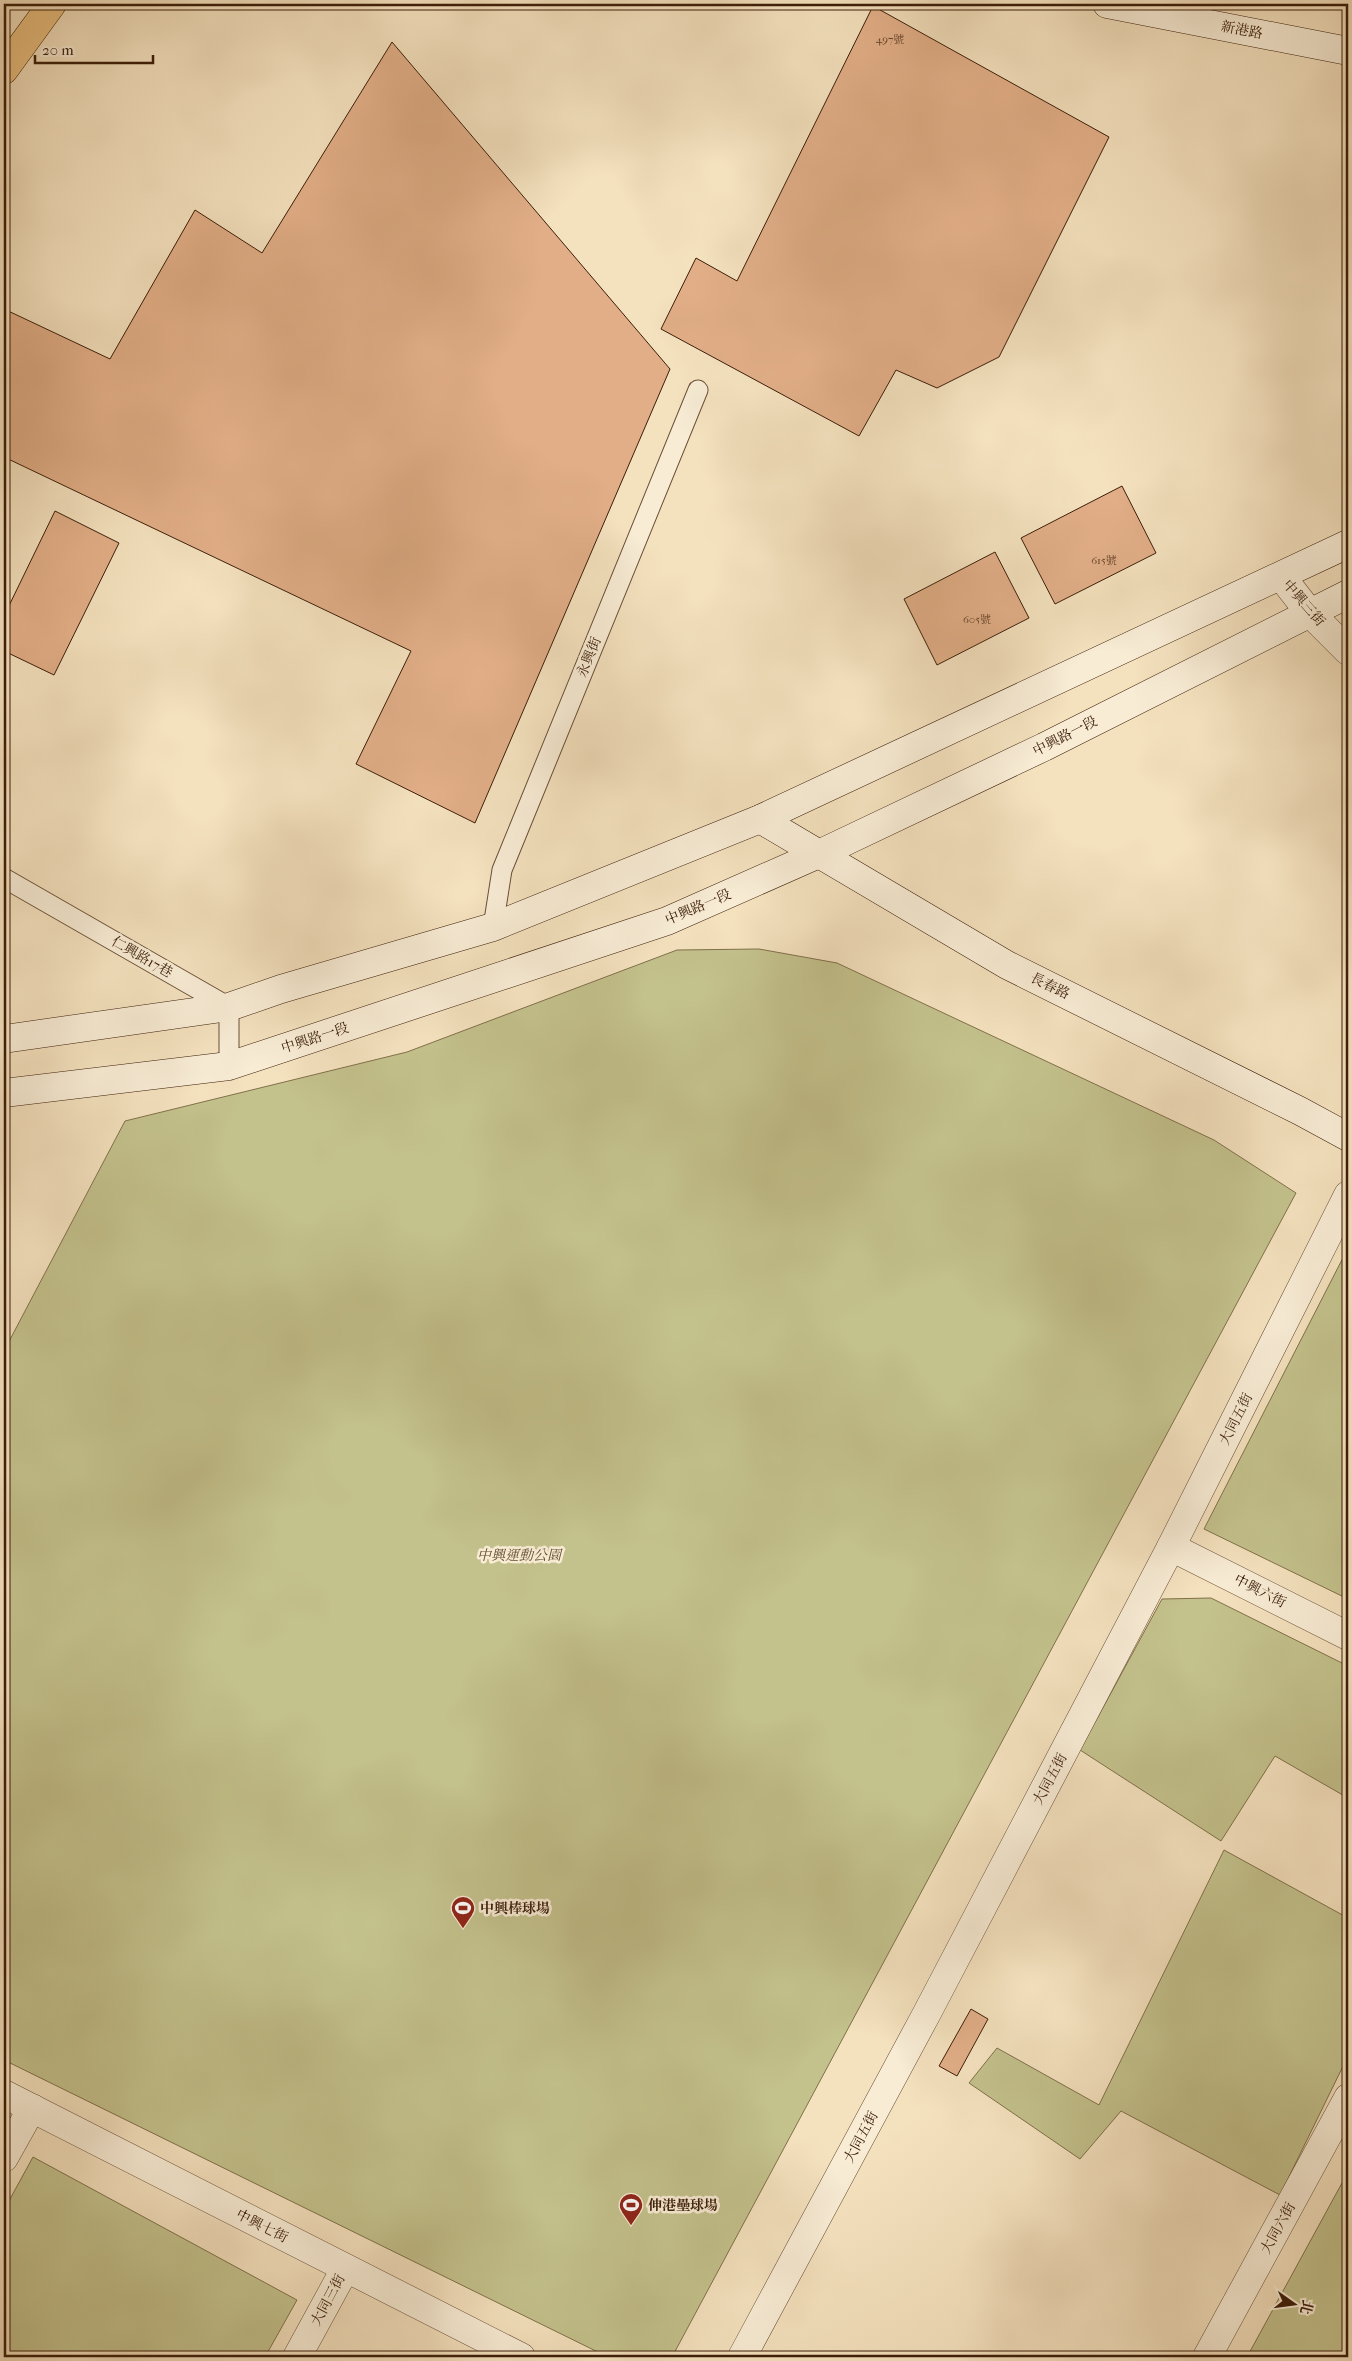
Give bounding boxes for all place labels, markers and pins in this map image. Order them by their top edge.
sports icon: 中興棒球場 [450,1895,476,1929]
place label: 中興棒球場 [480,1900,550,1917]
sports icon: 伸港壘球場 [618,2192,644,2226]
place label: 伸港壘球場 [648,2197,718,2214]

